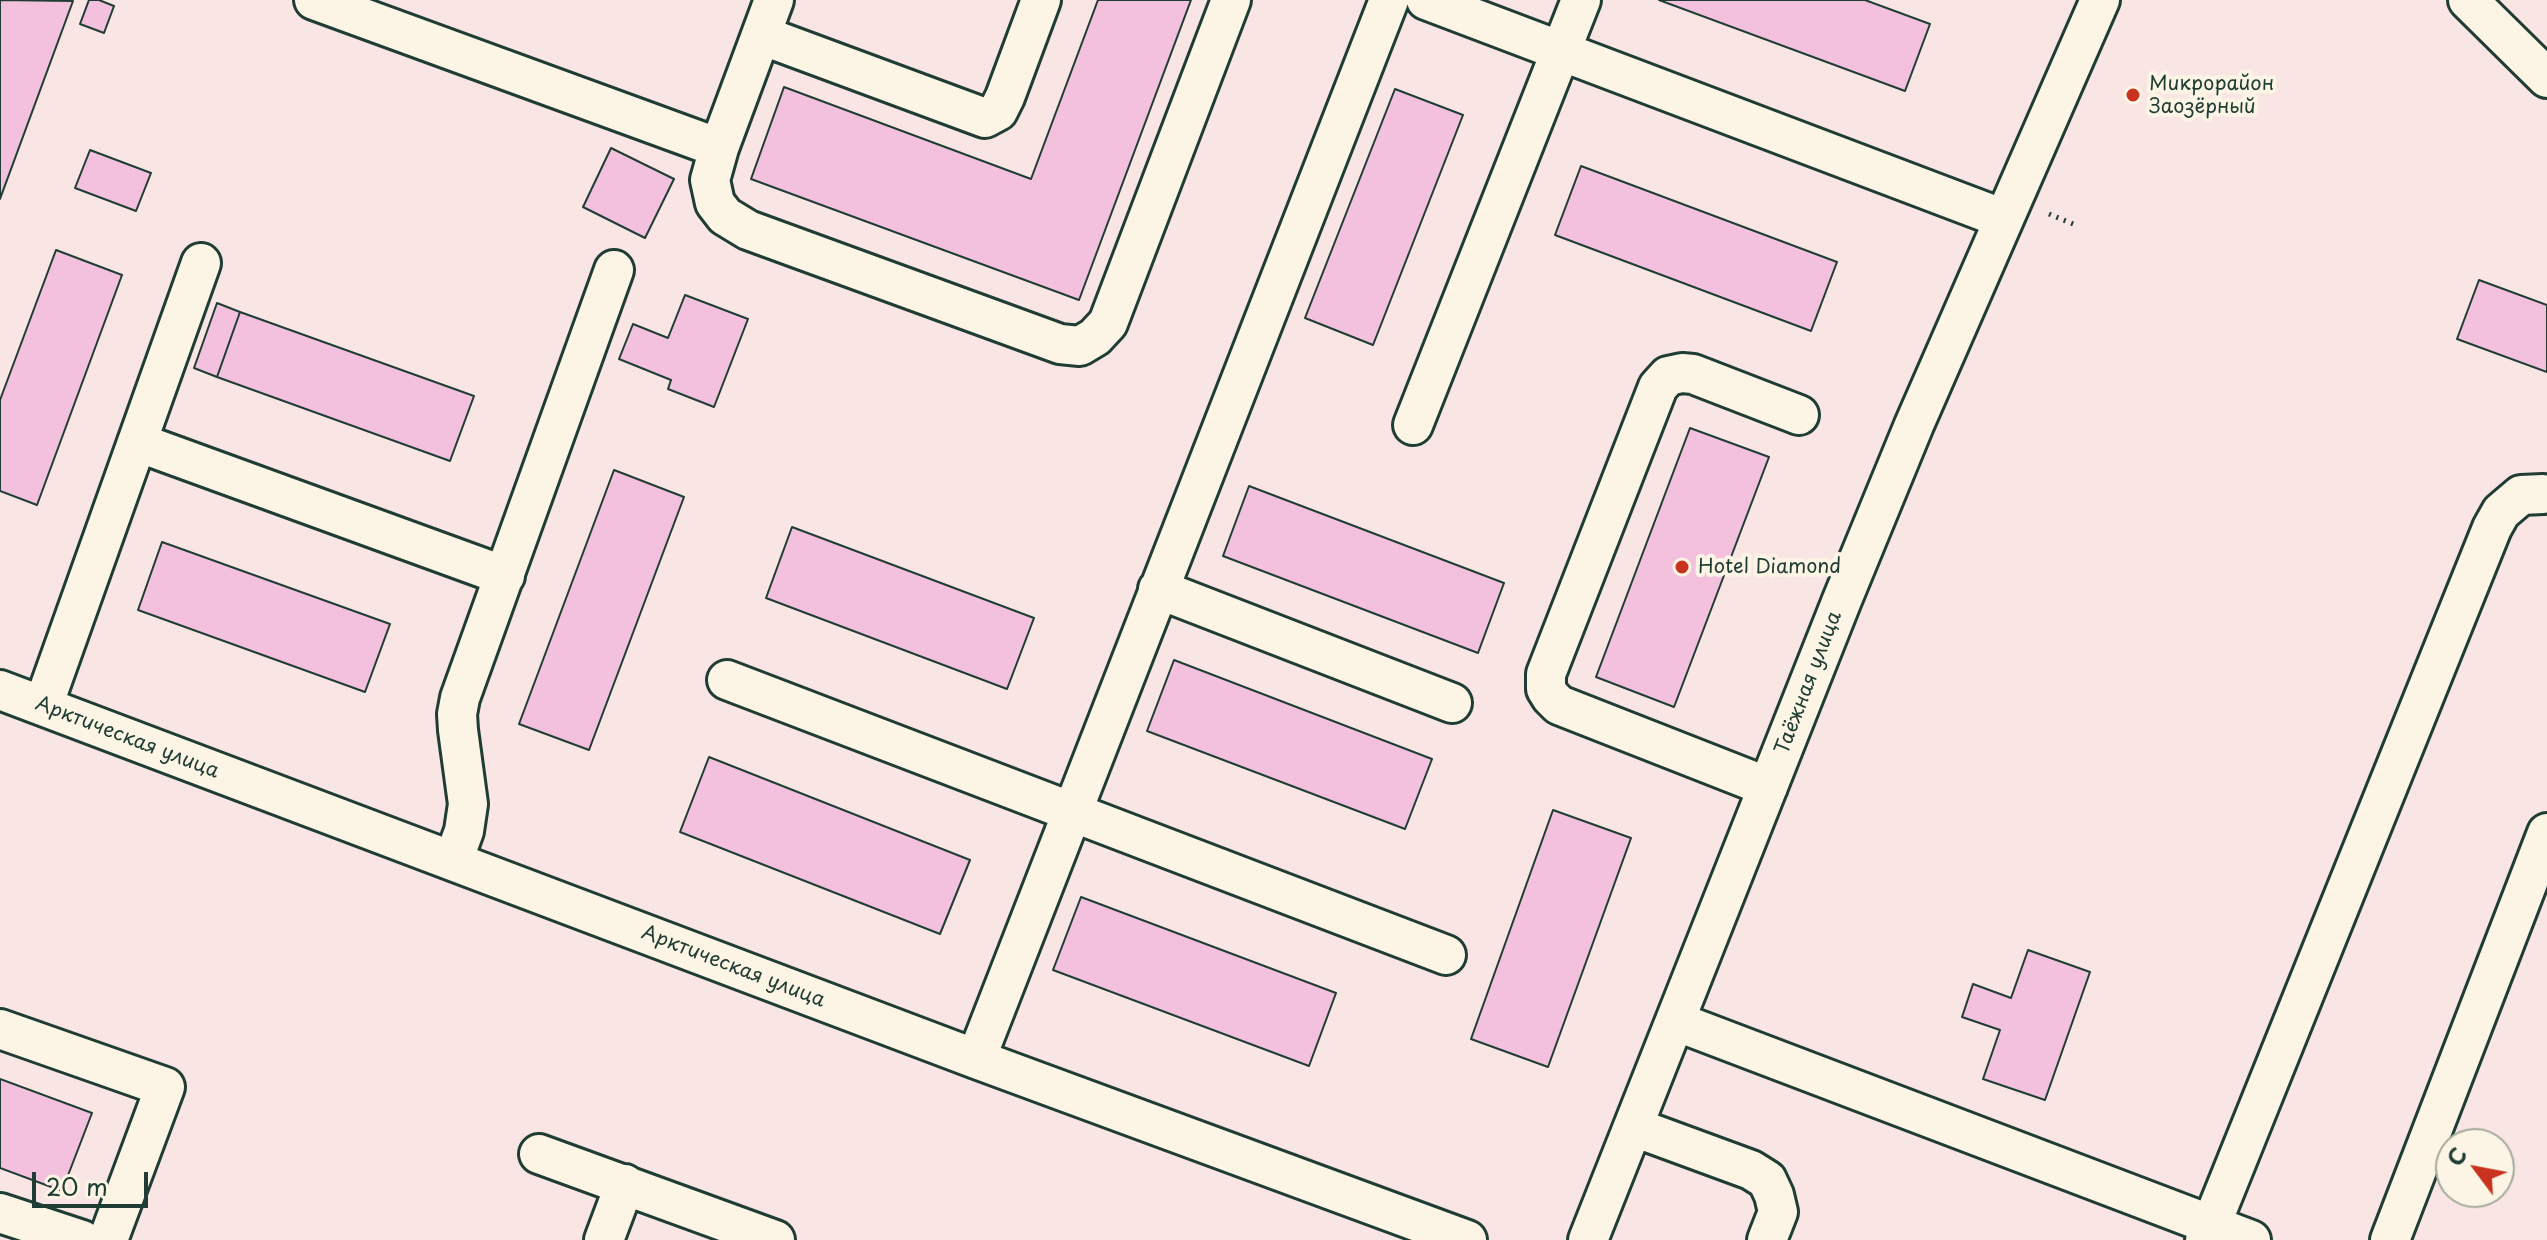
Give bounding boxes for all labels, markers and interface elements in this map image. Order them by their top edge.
place label: Микрорайон Заозёрный [2149,72,2274,119]
marker: Микрорайон Заозёрный [2124,86,2142,104]
place label: Hotel Diamond [1698,555,1841,579]
marker: Hotel Diamond [1673,558,1691,576]
street label: Таёжная улица [1771,608,1847,758]
street label: Арктическая улица [32,692,222,784]
street label: Арктическая улица [638,921,828,1013]
north arrow [2435,1128,2515,1208]
text: С [2438,1140,2474,1172]
scale bar [36,1156,152,1206]
text: 20 m [46,1168,108,1204]

